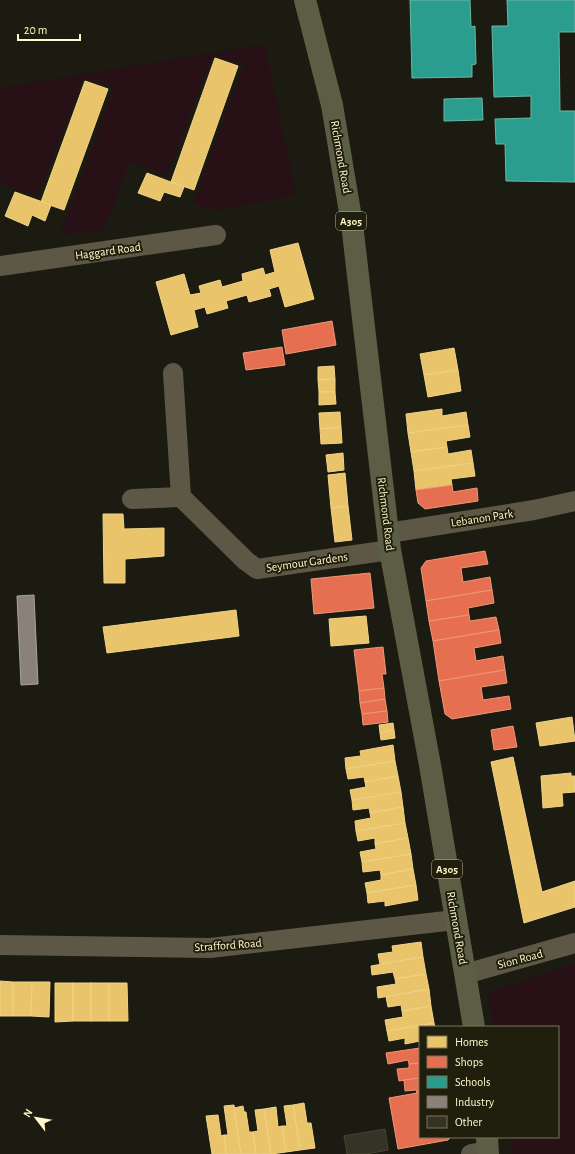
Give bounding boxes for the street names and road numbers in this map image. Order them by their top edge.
street label: Richmond Road [329,120,353,194]
road number: A305 [336,212,366,230]
street label: Haggard Road [74,240,142,262]
street label: Richmond Road [376,477,396,551]
street label: Lebanon Park [450,507,514,529]
street label: Seymour Gardens [265,550,349,575]
road number: A305 [432,860,462,878]
street label: Richmond Road [445,891,469,965]
street label: Strafford Road [194,937,262,953]
street label: Sion Road [496,947,544,971]

